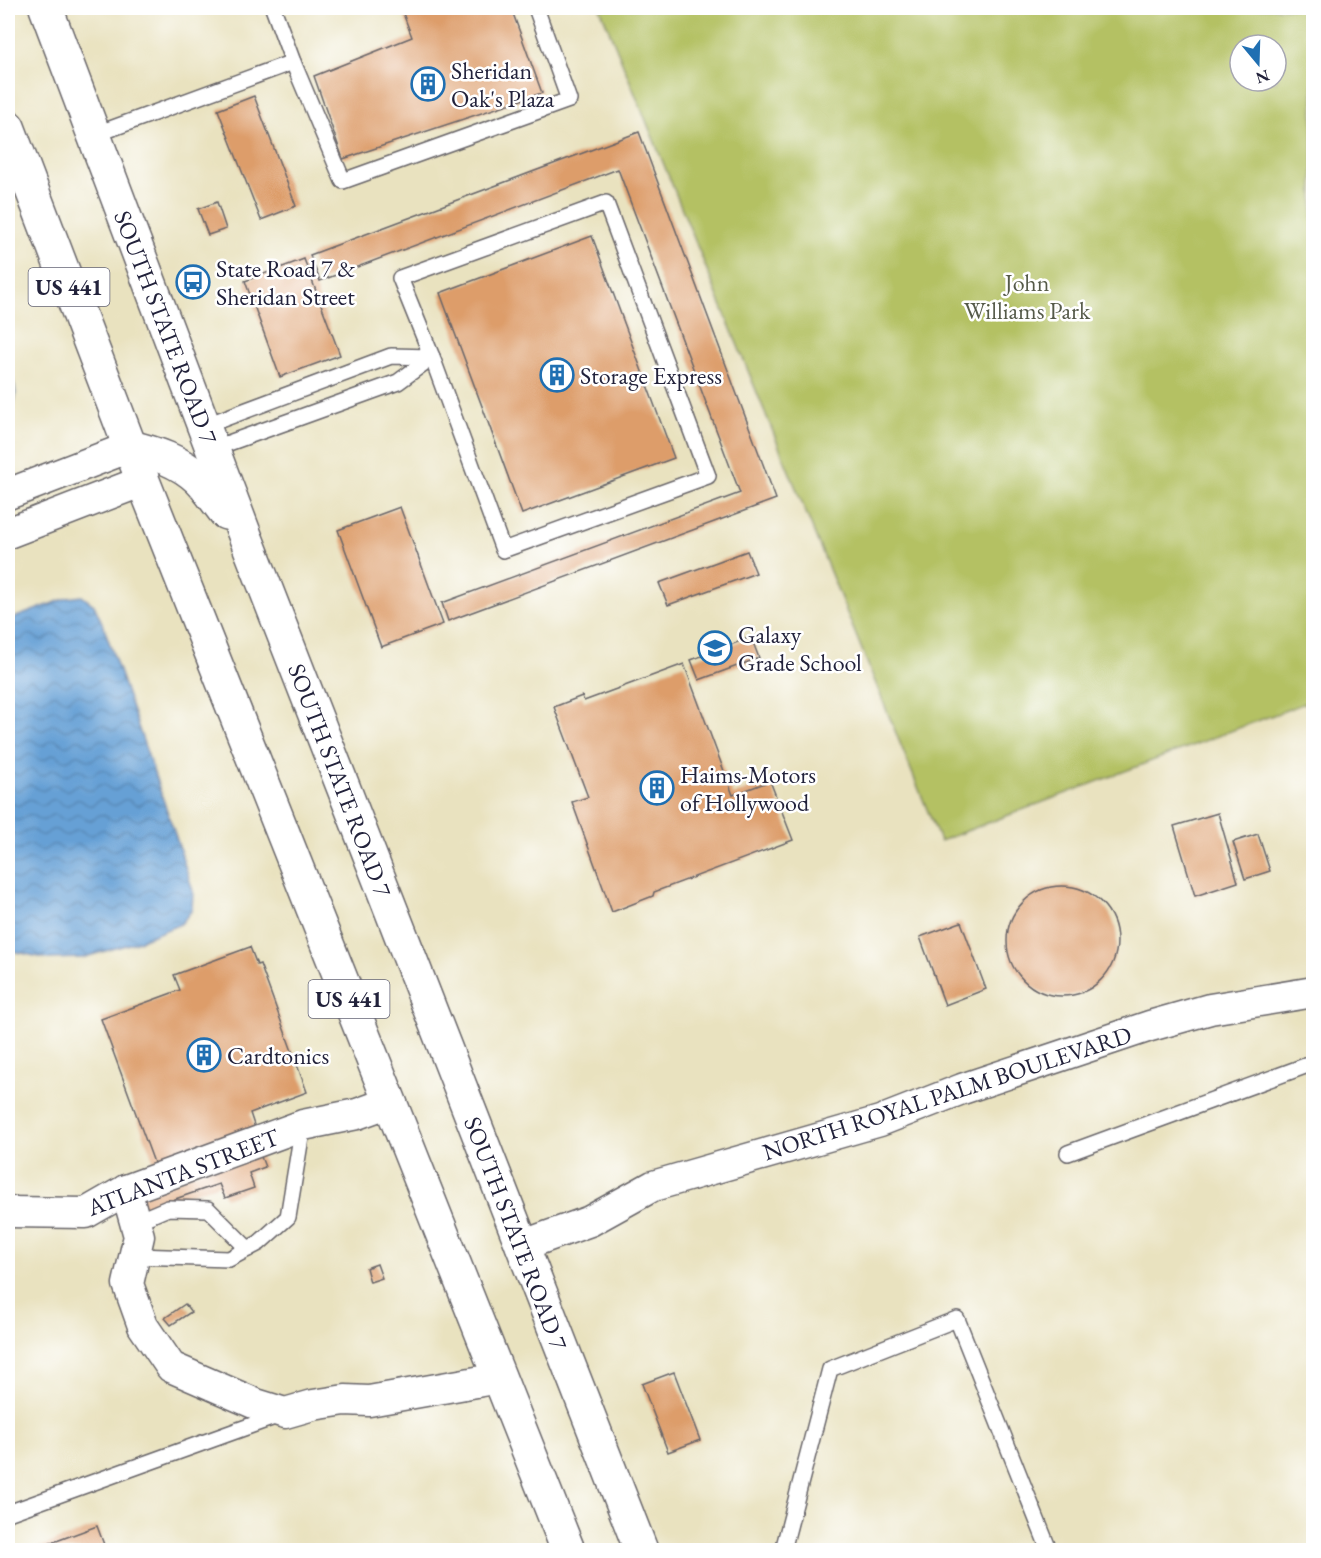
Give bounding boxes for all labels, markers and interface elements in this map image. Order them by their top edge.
north arrow [1228,33,1288,93]
place label: Sheridan Oak's Plaza [451,55,555,114]
text: N [1253,65,1272,89]
building icon: Sheridan Oak's Plaza [410,66,446,102]
street label: SOUTH STATE ROAD 7 [107,206,225,448]
place label: State Road 7 & Sheridan Street [216,253,355,312]
bus stop icon: State Road 7 & Sheridan Street [175,264,211,300]
park label: John Williams Park [964,267,1091,326]
road number: US 441 [28,268,110,306]
building icon: Storage Express [539,357,575,393]
place label: Storage Express [580,360,722,391]
place label: Galaxy Grade School [738,619,862,678]
school or university icon: Galaxy Grade School [697,630,733,666]
street label: SOUTH STATE ROAD 7 [281,659,399,901]
place label: Haims-Motors of Hollywood [680,759,816,818]
building icon: Haims-Motors of Hollywood [639,770,675,806]
road number: US 441 [308,980,389,1018]
street label: NORTH ROYAL PALM BOULEVARD [759,1019,1135,1167]
building icon: Cardtonics [186,1037,222,1073]
place label: Cardtonics [227,1040,329,1071]
street label: SOUTH STATE ROAD 7 [457,1112,575,1354]
street label: ATLANTA STREET [82,1121,284,1223]

